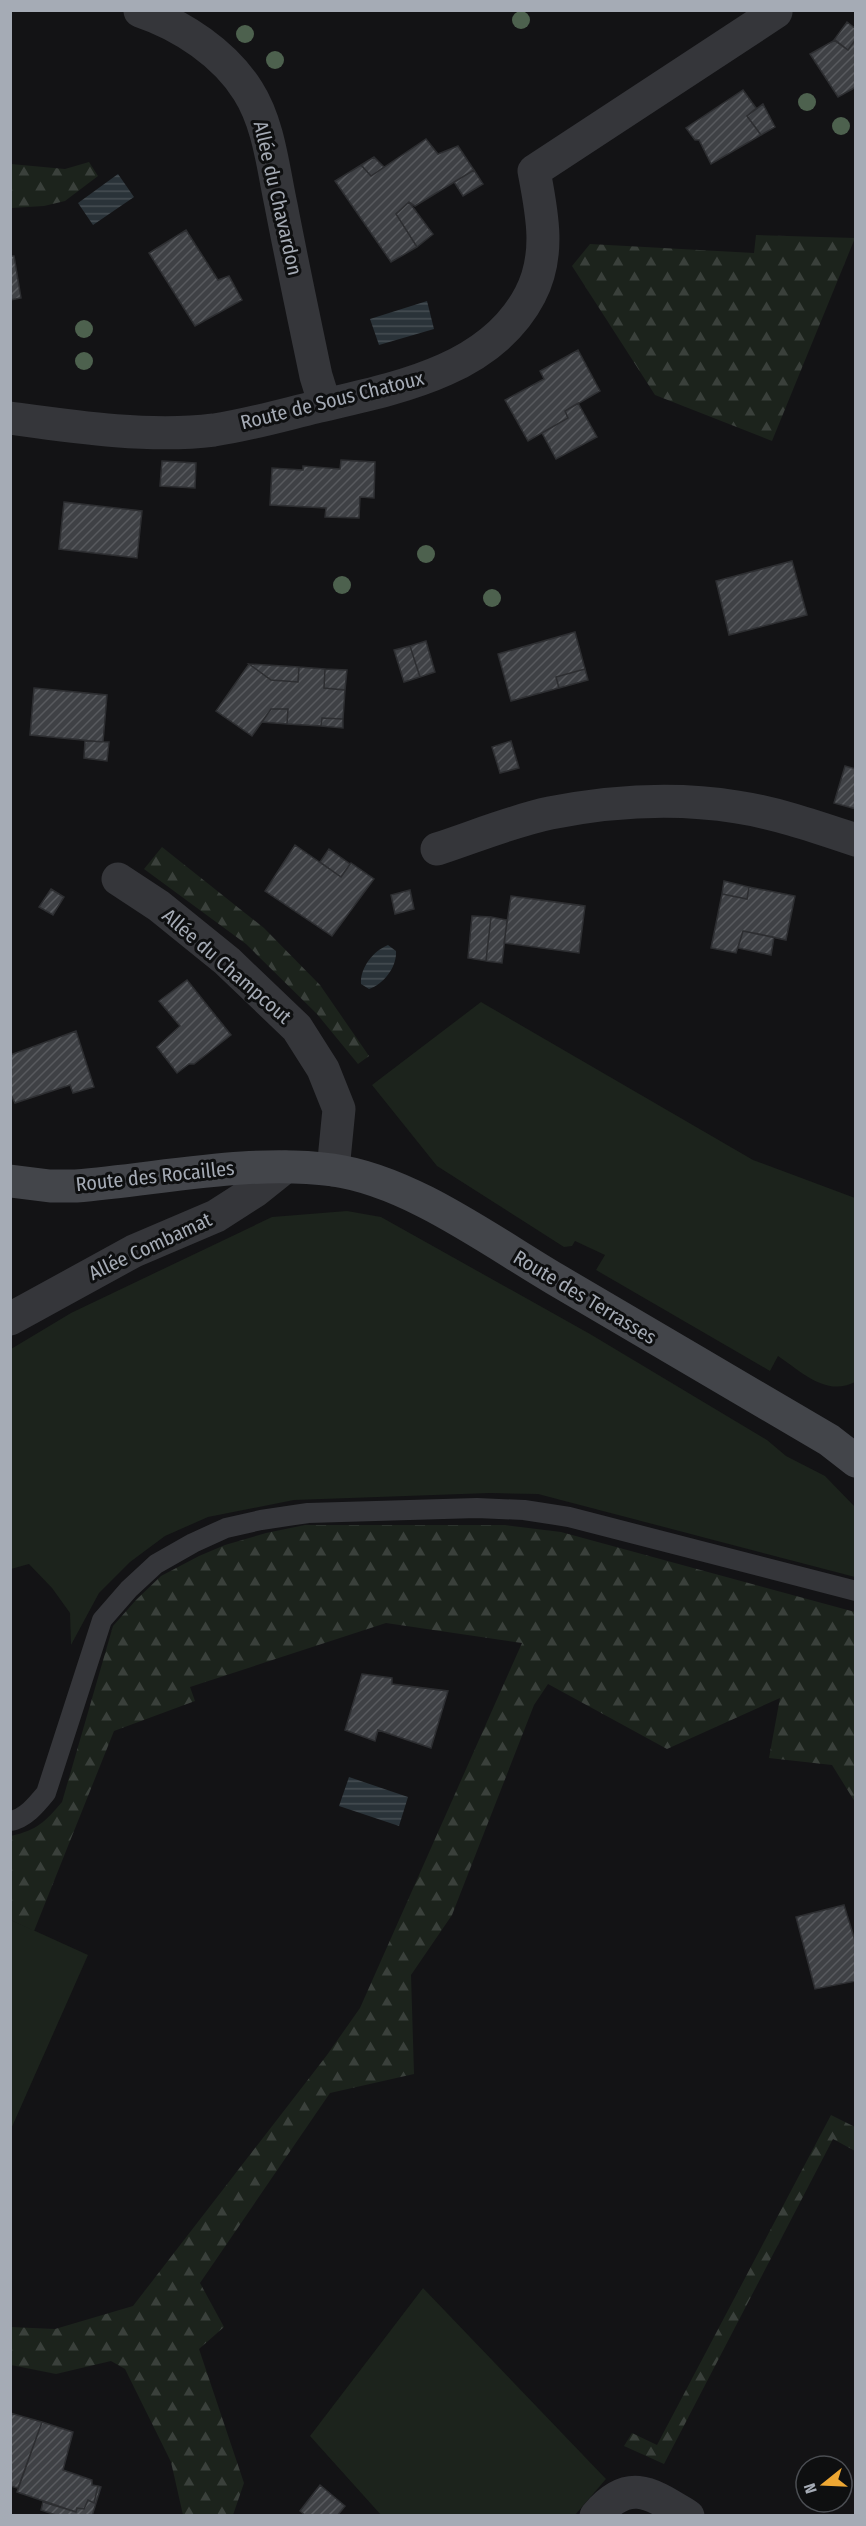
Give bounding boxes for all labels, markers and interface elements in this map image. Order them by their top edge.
street label: Allée du Chavardon [249,118,307,278]
street label: Route de Sous Chatoux [238,366,426,434]
street label: Allée du Champcout [157,903,297,1029]
street label: Route des Rocailles [74,1156,236,1196]
street label: Allée Combamat [85,1207,216,1285]
street label: Route des Terrasses [509,1245,661,1349]
north arrow [794,2454,854,2514]
text: N [800,2481,821,2496]

